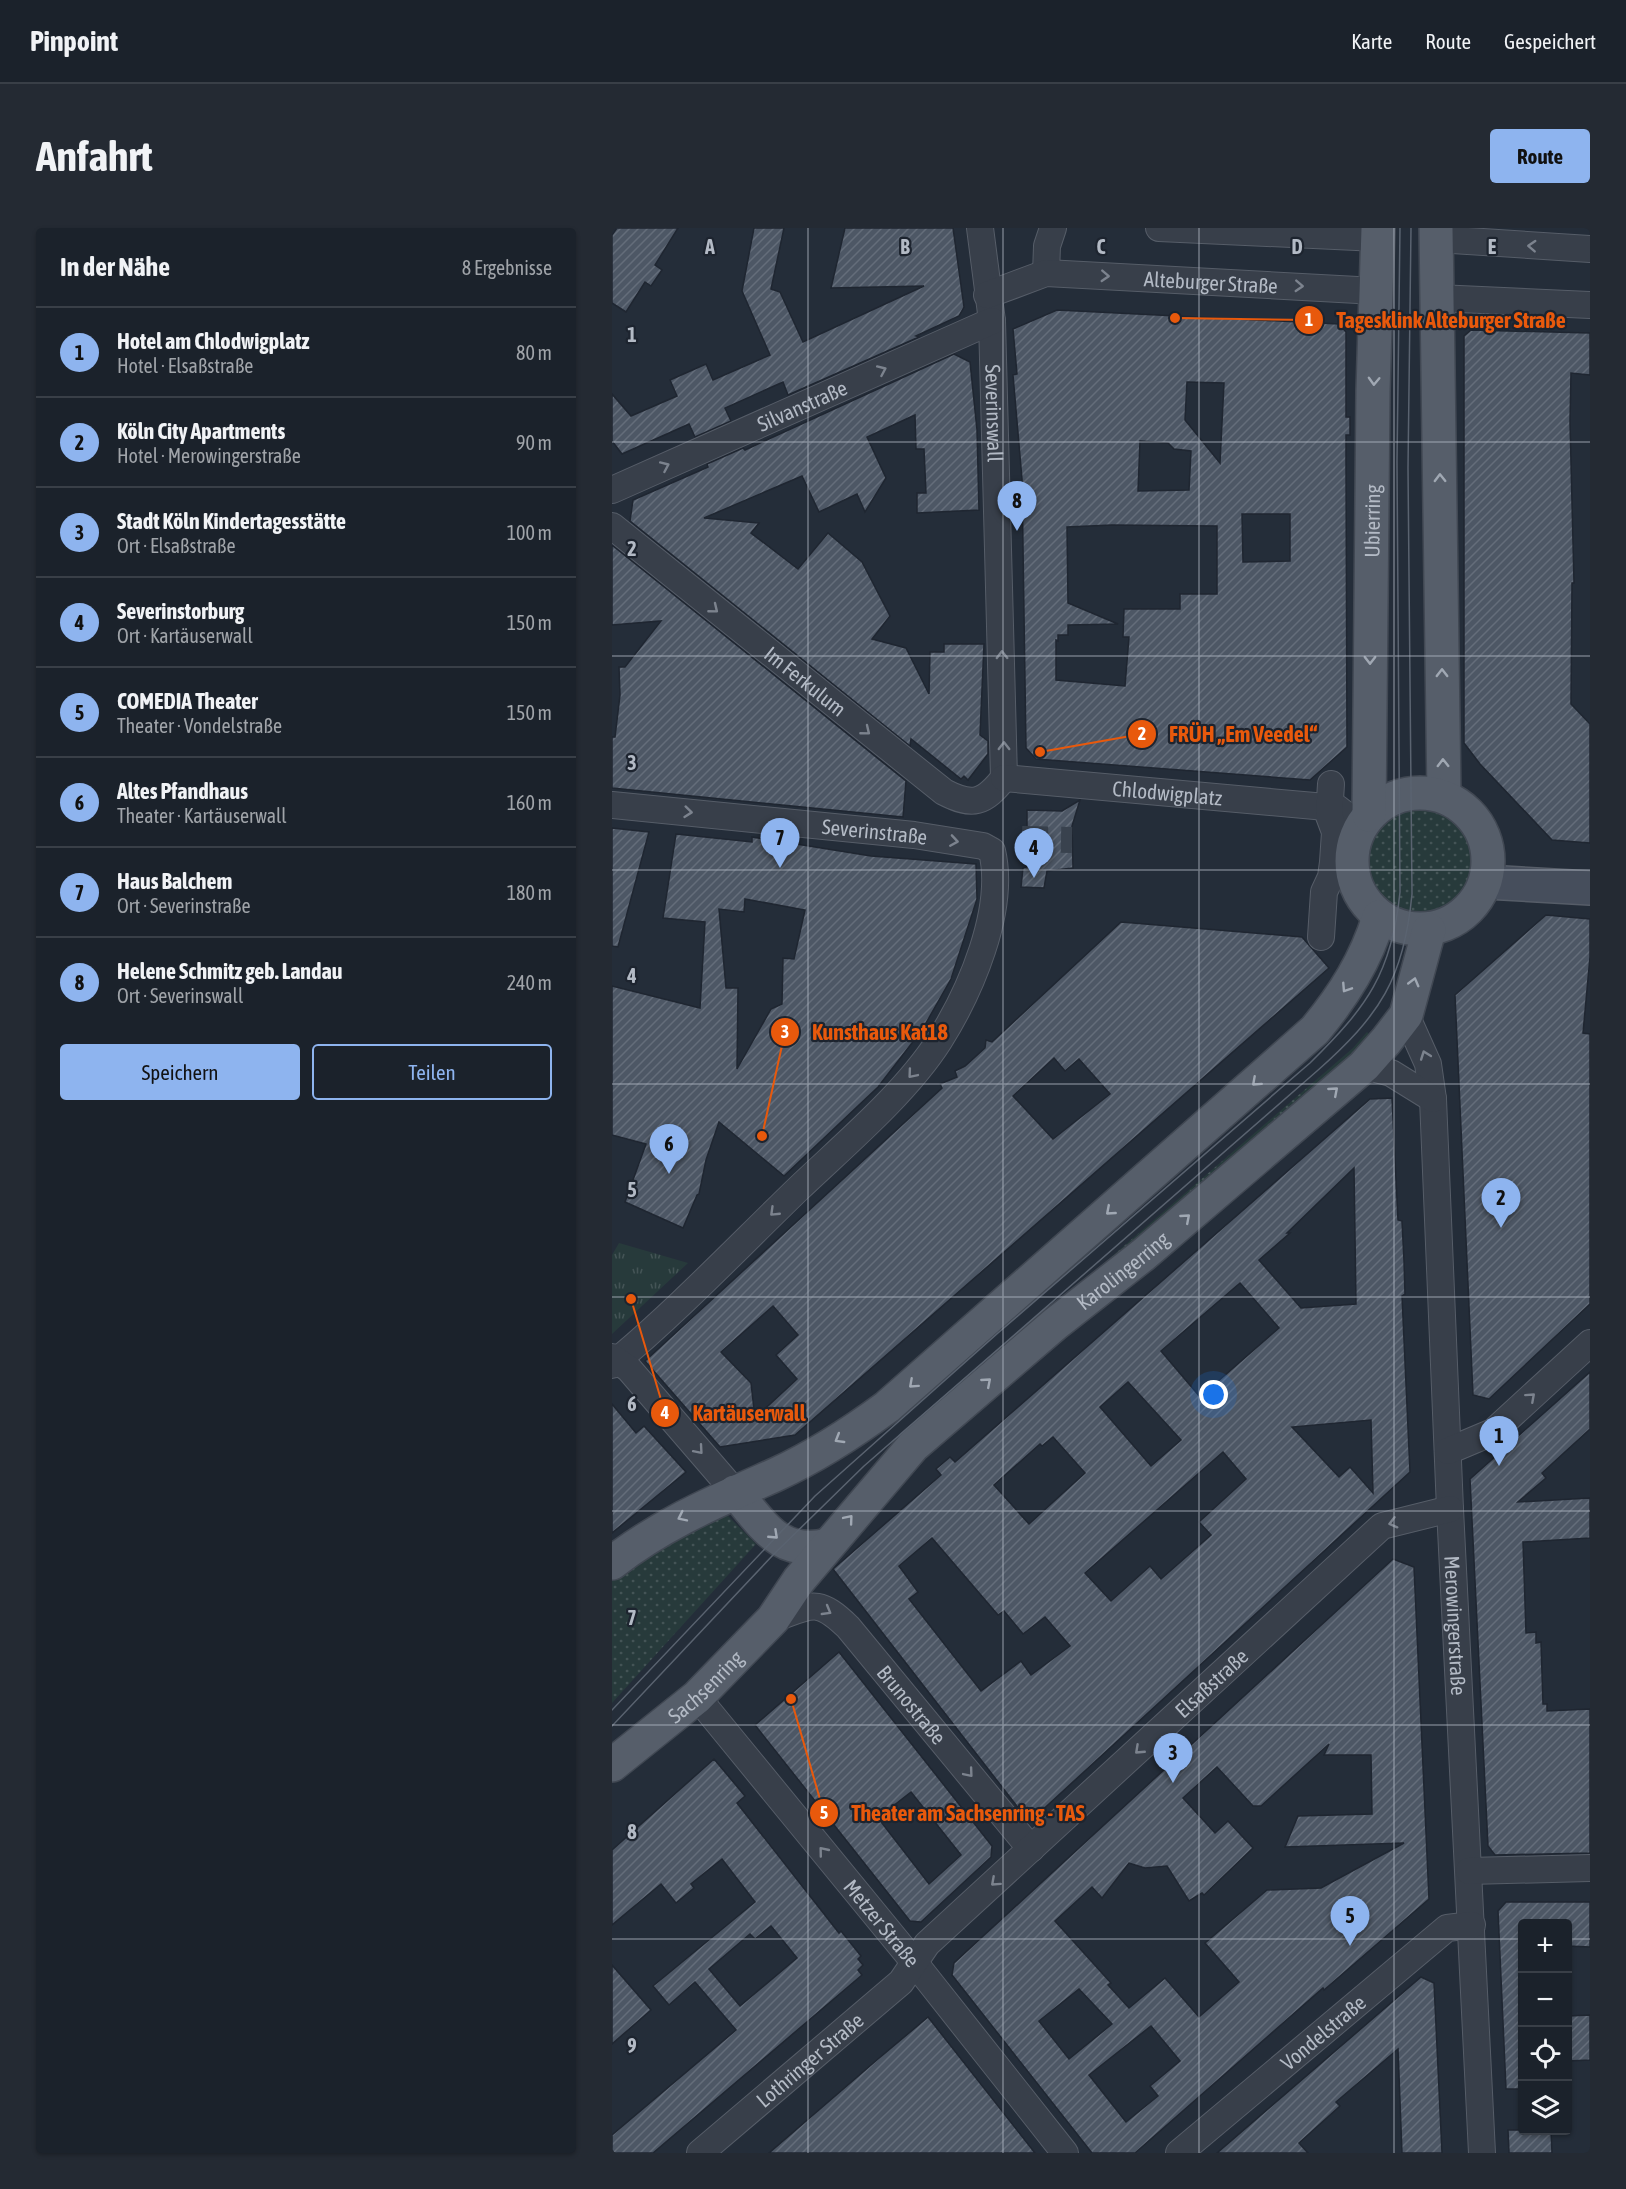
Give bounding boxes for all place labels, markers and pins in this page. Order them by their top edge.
callout: Tagesklink Alteburger Straße [1294,300,1578,340]
pin: 8 [998,482,1036,531]
callout: FRÜH „Em Veedel“ [1127,714,1329,754]
pin: 7 [760,818,800,868]
pin: 4 [1014,828,1054,878]
callout: Kunsthaus Kat18 [770,1012,960,1052]
pin: 6 [650,1124,688,1174]
pin: 2 [1482,1178,1520,1228]
callout: Kartäuserwall [650,1393,817,1433]
pin: 1 [1480,1416,1518,1466]
pin: 3 [1154,1734,1192,1783]
callout: Theater am Sachsenring - TAS [809,1793,1097,1833]
pin: 5 [1330,1896,1370,1946]

